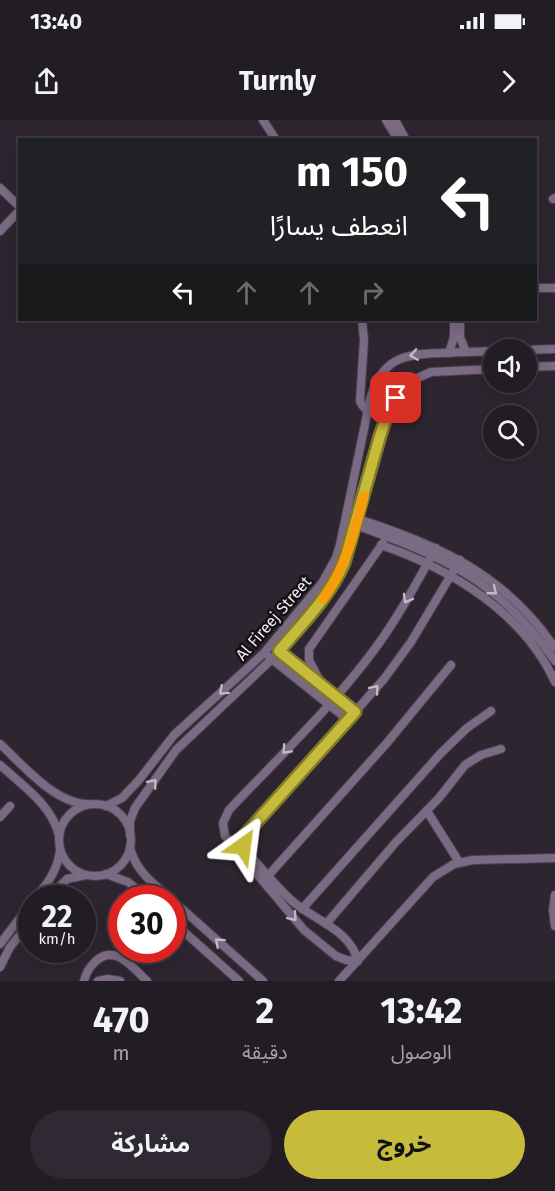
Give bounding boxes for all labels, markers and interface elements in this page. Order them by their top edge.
text: 13:40 [30,8,82,35]
icon: share [30,65,63,98]
text: Turnly [239,65,316,97]
icon: forward [492,65,525,98]
text: 150 m [296,147,408,197]
icon: left [429,162,507,240]
text: انعطف يسارًا [270,210,408,242]
icon: left [167,276,200,309]
icon: ahead [230,276,263,309]
icon: ahead [293,276,326,309]
icon: right [356,276,389,309]
map controls [483,339,537,459]
button: sound [483,339,537,393]
one-way arrow [410,349,419,361]
pin [370,372,421,423]
icon: arrive [379,381,412,414]
button: search [483,405,537,459]
street label: Al Fireej Street [232,572,315,664]
one-way arrow [486,584,497,595]
one-way arrow [403,592,414,603]
one-way arrow [219,683,230,694]
one-way arrow [368,685,379,696]
one-way arrow [282,743,293,754]
one-way arrow [146,779,157,790]
position arrow [211,814,275,878]
speed limit sign: 30 [108,885,186,963]
text: 22 [41,899,73,935]
one-way arrow [286,910,297,921]
text: km/h [38,930,76,948]
one-way arrow [215,938,226,949]
text: 2 [256,989,274,1033]
text: 13:42 [380,989,462,1033]
text: 470 [93,998,149,1042]
text: دقيقة [242,1040,288,1064]
text: الوصول [391,1040,452,1064]
text: m [112,1041,130,1065]
button: مشاركة [30,1110,272,1179]
button: خروج [284,1110,525,1179]

